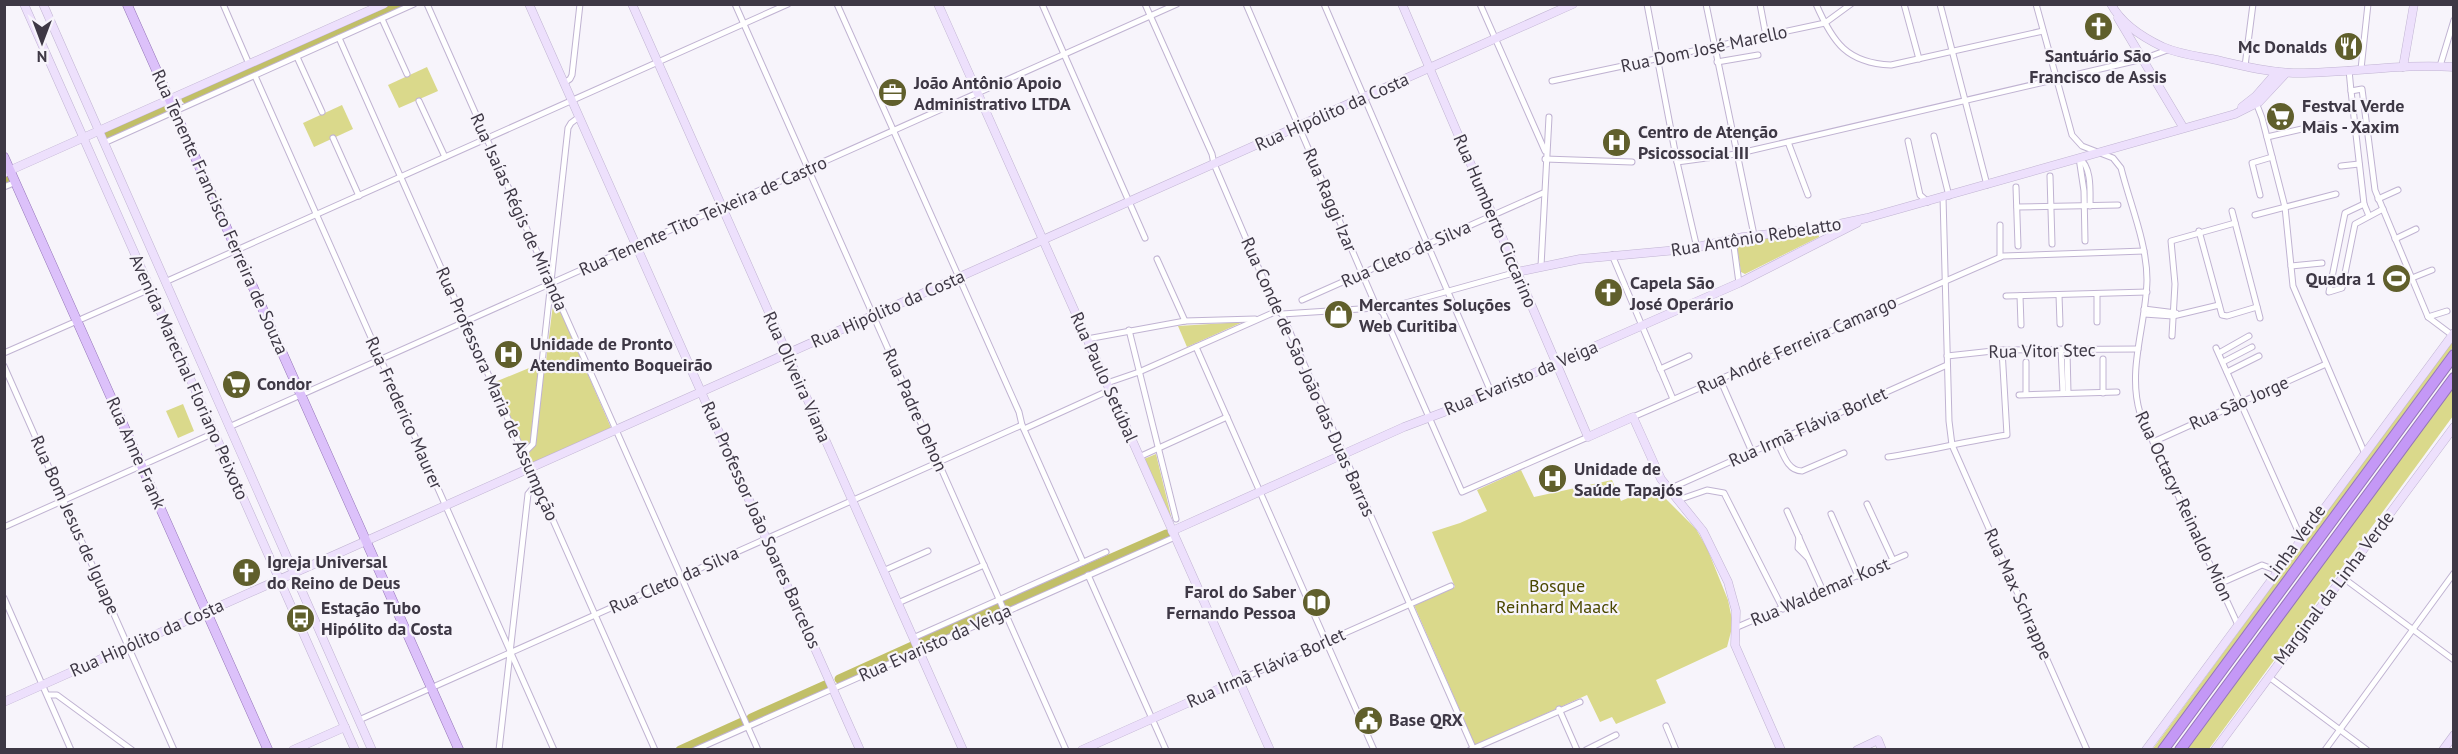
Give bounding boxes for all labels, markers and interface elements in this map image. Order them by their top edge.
church icon: Santuário São Francisco de Assis [2082,11,2114,43]
north arrow [12,12,72,72]
street label: Rua Dom José Marello [1618,20,1789,77]
restaurant icon: Mc Donalds [2332,31,2364,63]
place label: Mc Donalds [2238,35,2327,58]
place label: Santuário São Francisco de Assis [2029,44,2167,88]
text: N [37,47,47,67]
street label: Rua Tenente Francisco Ferreira de Souza [147,66,294,358]
street label: Rua Hipólito da Costa [1251,67,1412,156]
place label: João Antônio Apoio Administrativo LTDA [913,71,1071,115]
office icon: João Antônio Apoio Administrativo LTDA [877,77,909,109]
place label: Festval Verde Mais - Xaxim [2302,94,2404,138]
supermarket icon: Festval Verde Mais - Xaxim [2265,100,2297,132]
street label: Rua Isaías Régis de Miranda [465,109,573,314]
place label: Centro de Atenção Psicossocial III [1638,120,1778,164]
hospital icon: Centro de Atenção Psicossocial III [1601,126,1633,158]
street label: Rua Humberto Ciccarino [1448,130,1542,311]
street label: Rua Raggi Izar [1298,144,1363,255]
street label: Rua Tenente Tito Teixeira de Castro [575,150,830,281]
street label: Rua Antônio Rebelatto [1669,212,1843,261]
street label: Rua Cleto da Silva [1337,215,1474,292]
street label: Rua Conde de São João das Duas Barras [1236,233,1381,520]
street label: Avenida Marechal Floriano Peixoto [125,250,254,503]
street label: Rua Professora Maria de Assumpção [431,263,564,524]
sports icon: Quadra 1 [2381,263,2413,295]
street label: Rua Hipólito da Costa [807,264,968,353]
place label: Quadra 1 [2306,267,2376,290]
place label: Capela São José Operário [1629,271,1734,315]
church icon: Capela São José Operário [1593,277,1625,309]
street label: Rua André Ferreira Camargo [1693,290,1900,399]
place label: Mercantes Soluções Web Curitiba [1359,293,1511,337]
shop icon: Mercantes Soluções Web Curitiba [1322,299,1354,331]
street label: Rua Oliveira Viana [758,308,837,446]
street label: Rua Paulo Setúbal [1065,308,1144,446]
place label: Unidade de Pronto Atendimento Boqueirão [530,332,713,376]
street label: Rua Frederico Maurer [360,333,448,493]
street label: Rua Evaristo da Veiga [1440,335,1601,420]
hospital icon: Unidade de Pronto Atendimento Boqueirão [493,338,525,370]
street label: Rua Vitor Stec [1988,338,2096,363]
street label: Rua Padre Dehon [878,345,953,475]
supermarket icon: Condor [220,368,252,400]
street label: Rua São Jorge [2185,370,2292,435]
place label: Condor [257,372,312,395]
street label: Rua Irmã Flávia Borlet [1725,381,1891,472]
street label: Rua Anne Frank [101,393,172,513]
street label: Rua Professor João Soares Barcelos [696,398,827,652]
street label: Rua Octacyr Reinaldo Mion [2130,407,2239,605]
street label: Rua Bom Jesus de Iguape [26,432,125,618]
place label: Unidade de Saúde Tapajós [1574,457,1683,501]
hospital icon: Unidade de Saúde Tapajós [1537,463,1569,495]
street label: Linha Verde [2259,499,2330,586]
street label: Marginal da Linha Verde [2268,506,2399,669]
street label: Rua Max Schrappe [1979,524,2058,663]
street label: Rua Cleto da Silva [605,541,742,618]
place label: Igreja Universal do Reino de Deus [267,550,401,594]
street label: Rua Waldemar Kost [1747,552,1893,631]
church icon: Igreja Universal do Reino de Deus [230,556,262,588]
park label: Bosque Reinhard Maack [1496,574,1618,618]
place label: Farol do Saber Fernando Pessoa [1166,580,1297,624]
library icon: Farol do Saber Fernando Pessoa [1301,586,1333,618]
street label: Rua Hipólito da Costa [66,593,227,682]
place label: Estação Tubo Hipólito da Costa [321,596,452,640]
street label: Rua Evaristo da Veiga [855,599,1015,687]
bus stop icon: Estação Tubo Hipólito da Costa [284,602,316,634]
street label: Rua Irmã Flávia Borlet [1183,622,1349,713]
public building icon: Base QRX [1352,704,1384,736]
place label: Base QRX [1389,708,1464,731]

